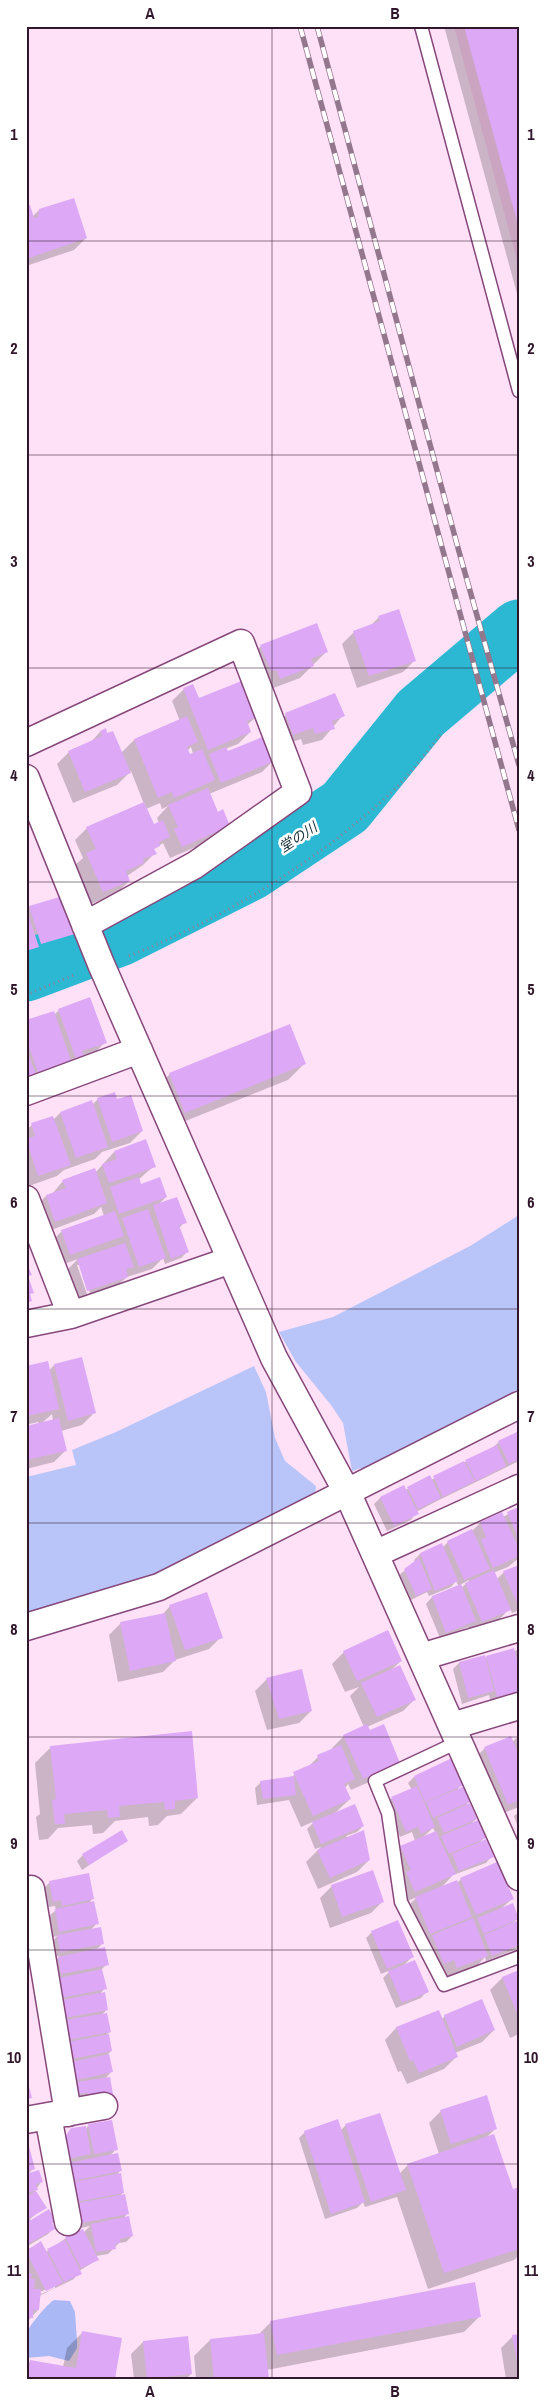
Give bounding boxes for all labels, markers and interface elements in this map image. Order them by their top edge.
text: A [145,2,155,24]
text: B [390,2,400,24]
text: 1 [10,123,18,145]
text: 1 [527,123,535,145]
text: 2 [10,337,18,359]
text: 2 [527,337,535,359]
text: 3 [10,550,18,572]
text: 3 [527,550,535,572]
text: 4 [10,764,18,786]
text: 4 [527,764,535,786]
water label: 堂の川 [275,817,322,856]
text: 5 [10,978,18,1000]
text: 5 [527,978,535,1000]
text: 6 [10,1191,18,1213]
text: 6 [527,1191,535,1213]
text: 7 [10,1405,18,1427]
text: 7 [527,1405,535,1427]
text: 8 [10,1618,18,1640]
text: 8 [527,1618,535,1640]
text: 9 [10,1832,18,1854]
text: 9 [527,1832,535,1854]
text: 10 [7,2046,21,2068]
text: 10 [524,2046,538,2068]
text: 11 [7,2259,22,2281]
text: 11 [524,2259,539,2281]
text: A [145,2380,155,2402]
text: B [390,2380,400,2402]

